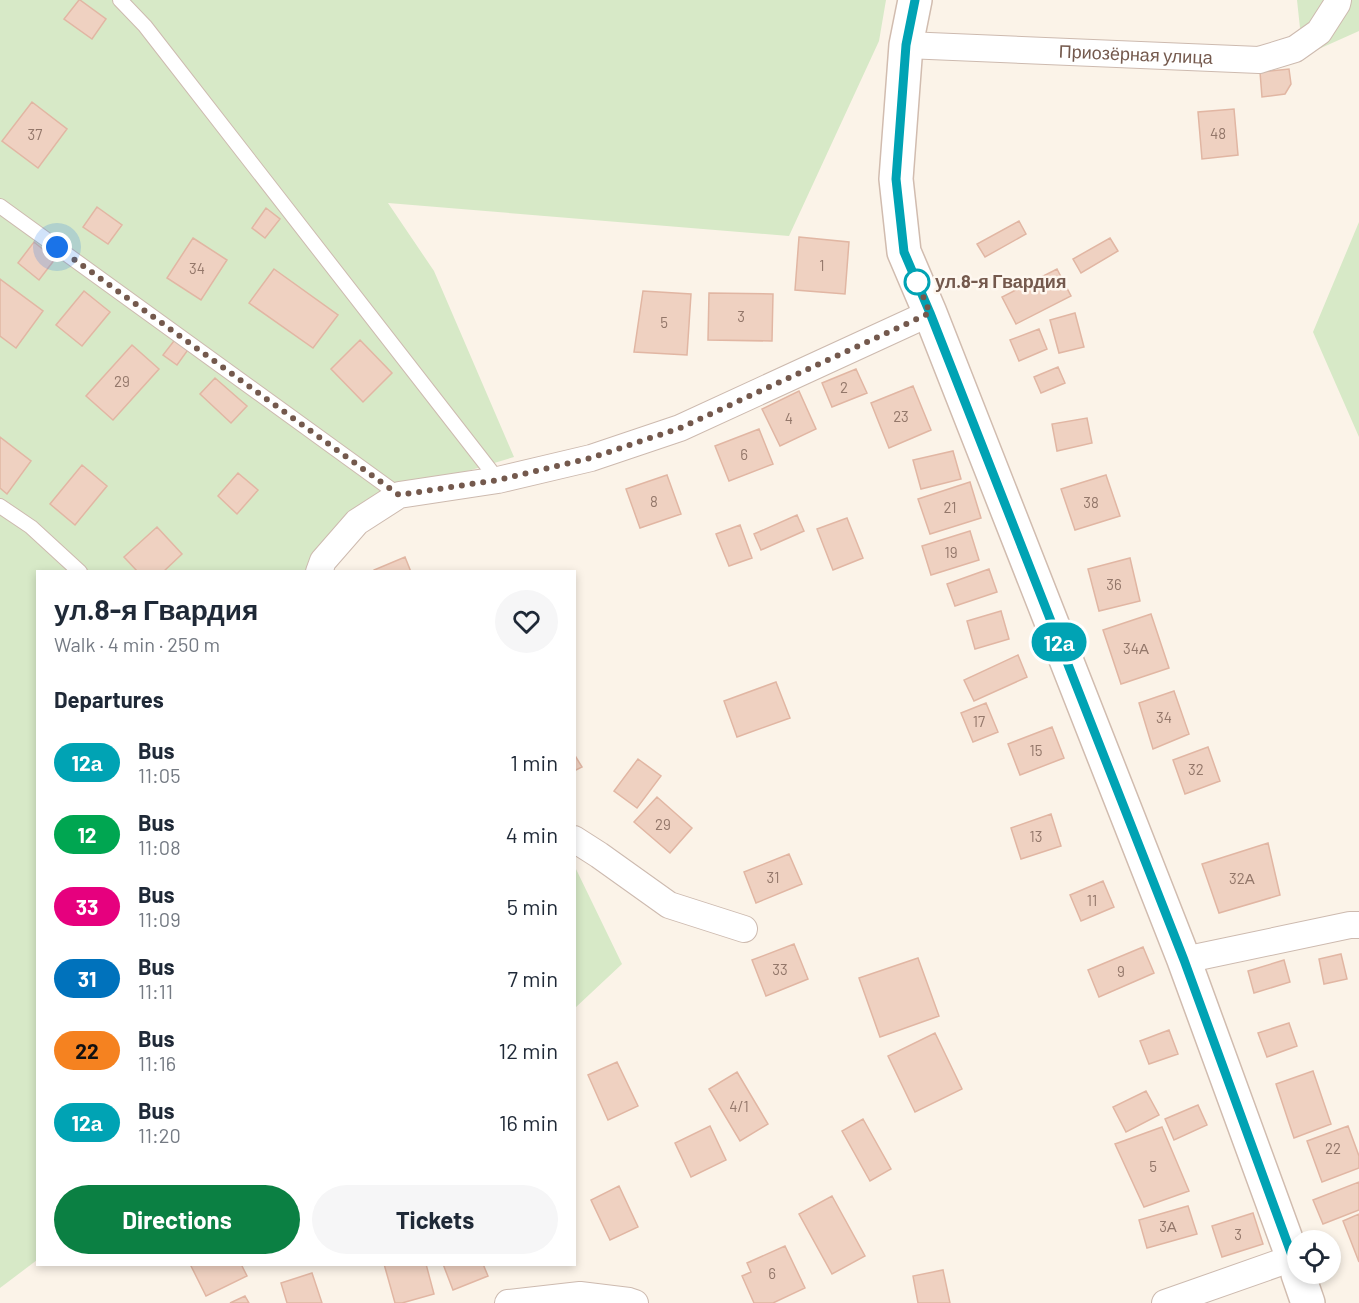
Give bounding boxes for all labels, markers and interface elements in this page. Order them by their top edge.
street label: Приозёрная улица [1058,40,1214,68]
house number: 48 [1210,124,1226,142]
house number: 37 [28,125,42,143]
your location [42,232,72,262]
house number: 1 [819,256,825,274]
house number: 34 [189,259,205,277]
marker: ул.8-я Гвардия [904,269,930,295]
place label: ул.8-я Гвардия [935,270,1066,292]
house number: 3 [737,307,745,325]
house number: 5 [660,313,668,331]
house number: 29 [114,372,130,390]
house number: 2 [840,378,848,396]
house number: 23 [893,407,909,425]
house number: 4 [785,409,793,427]
house number: 6 [740,445,748,463]
house number: 8 [650,492,658,510]
house number: 38 [1083,493,1099,511]
house number: 21 [943,498,957,516]
house number: 19 [944,543,958,561]
house number: 36 [1106,575,1122,593]
button: heart [495,590,558,653]
text: ул.8-я Гвардия [54,592,258,626]
line badge: 12а [1024,622,1094,662]
text: 12а [1044,630,1074,655]
text: Walk · 4 min · 250 m [54,632,220,656]
house number: 34А [1123,639,1149,657]
text: Departures [54,686,164,712]
house number: 34 [1156,708,1172,726]
house number: 17 [973,712,985,730]
text: Bus [138,737,175,763]
house number: 15 [1030,741,1042,759]
text: 1 min [510,749,558,775]
text: 12а [72,750,102,775]
house number: 32 [1188,760,1204,778]
text: 11:05 [138,763,180,787]
text: Bus [138,809,175,835]
house number: 29 [655,815,671,833]
text: 4 min [506,821,558,847]
text: 12 [77,822,97,847]
house number: 13 [1030,827,1042,845]
text: 11:08 [138,835,181,859]
house number: 31 [767,868,779,886]
house number: 32А [1229,869,1255,887]
text: Bus [138,881,175,907]
house number: 11 [1087,891,1097,909]
text: 5 min [507,893,558,919]
text: 33 [76,894,98,919]
text: 11:09 [138,907,181,931]
text: Bus [138,953,175,979]
house number: 33 [772,960,788,978]
house number: 9 [1117,962,1125,980]
text: 7 min [508,965,558,991]
text: 31 [78,966,96,991]
text: 11:11 [138,979,173,1003]
text: Bus [138,1025,175,1051]
text: 12 min [498,1037,558,1063]
text: 22 [75,1038,99,1063]
text: 11:16 [138,1051,176,1075]
text: Bus [138,1097,175,1123]
house number: 4/1 [729,1097,749,1115]
text: 16 min [499,1109,558,1135]
text: 12а [72,1110,102,1135]
text: 11:20 [138,1123,181,1147]
house number: 22 [1325,1139,1341,1157]
house number: 5 [1149,1157,1157,1175]
button: Directions [54,1185,300,1254]
button: Tickets [312,1185,558,1254]
house number: 3А [1159,1217,1177,1235]
house number: 3 [1234,1225,1242,1243]
map controls [1287,1230,1341,1284]
button: locate [1287,1230,1341,1284]
house number: 6 [768,1264,776,1282]

